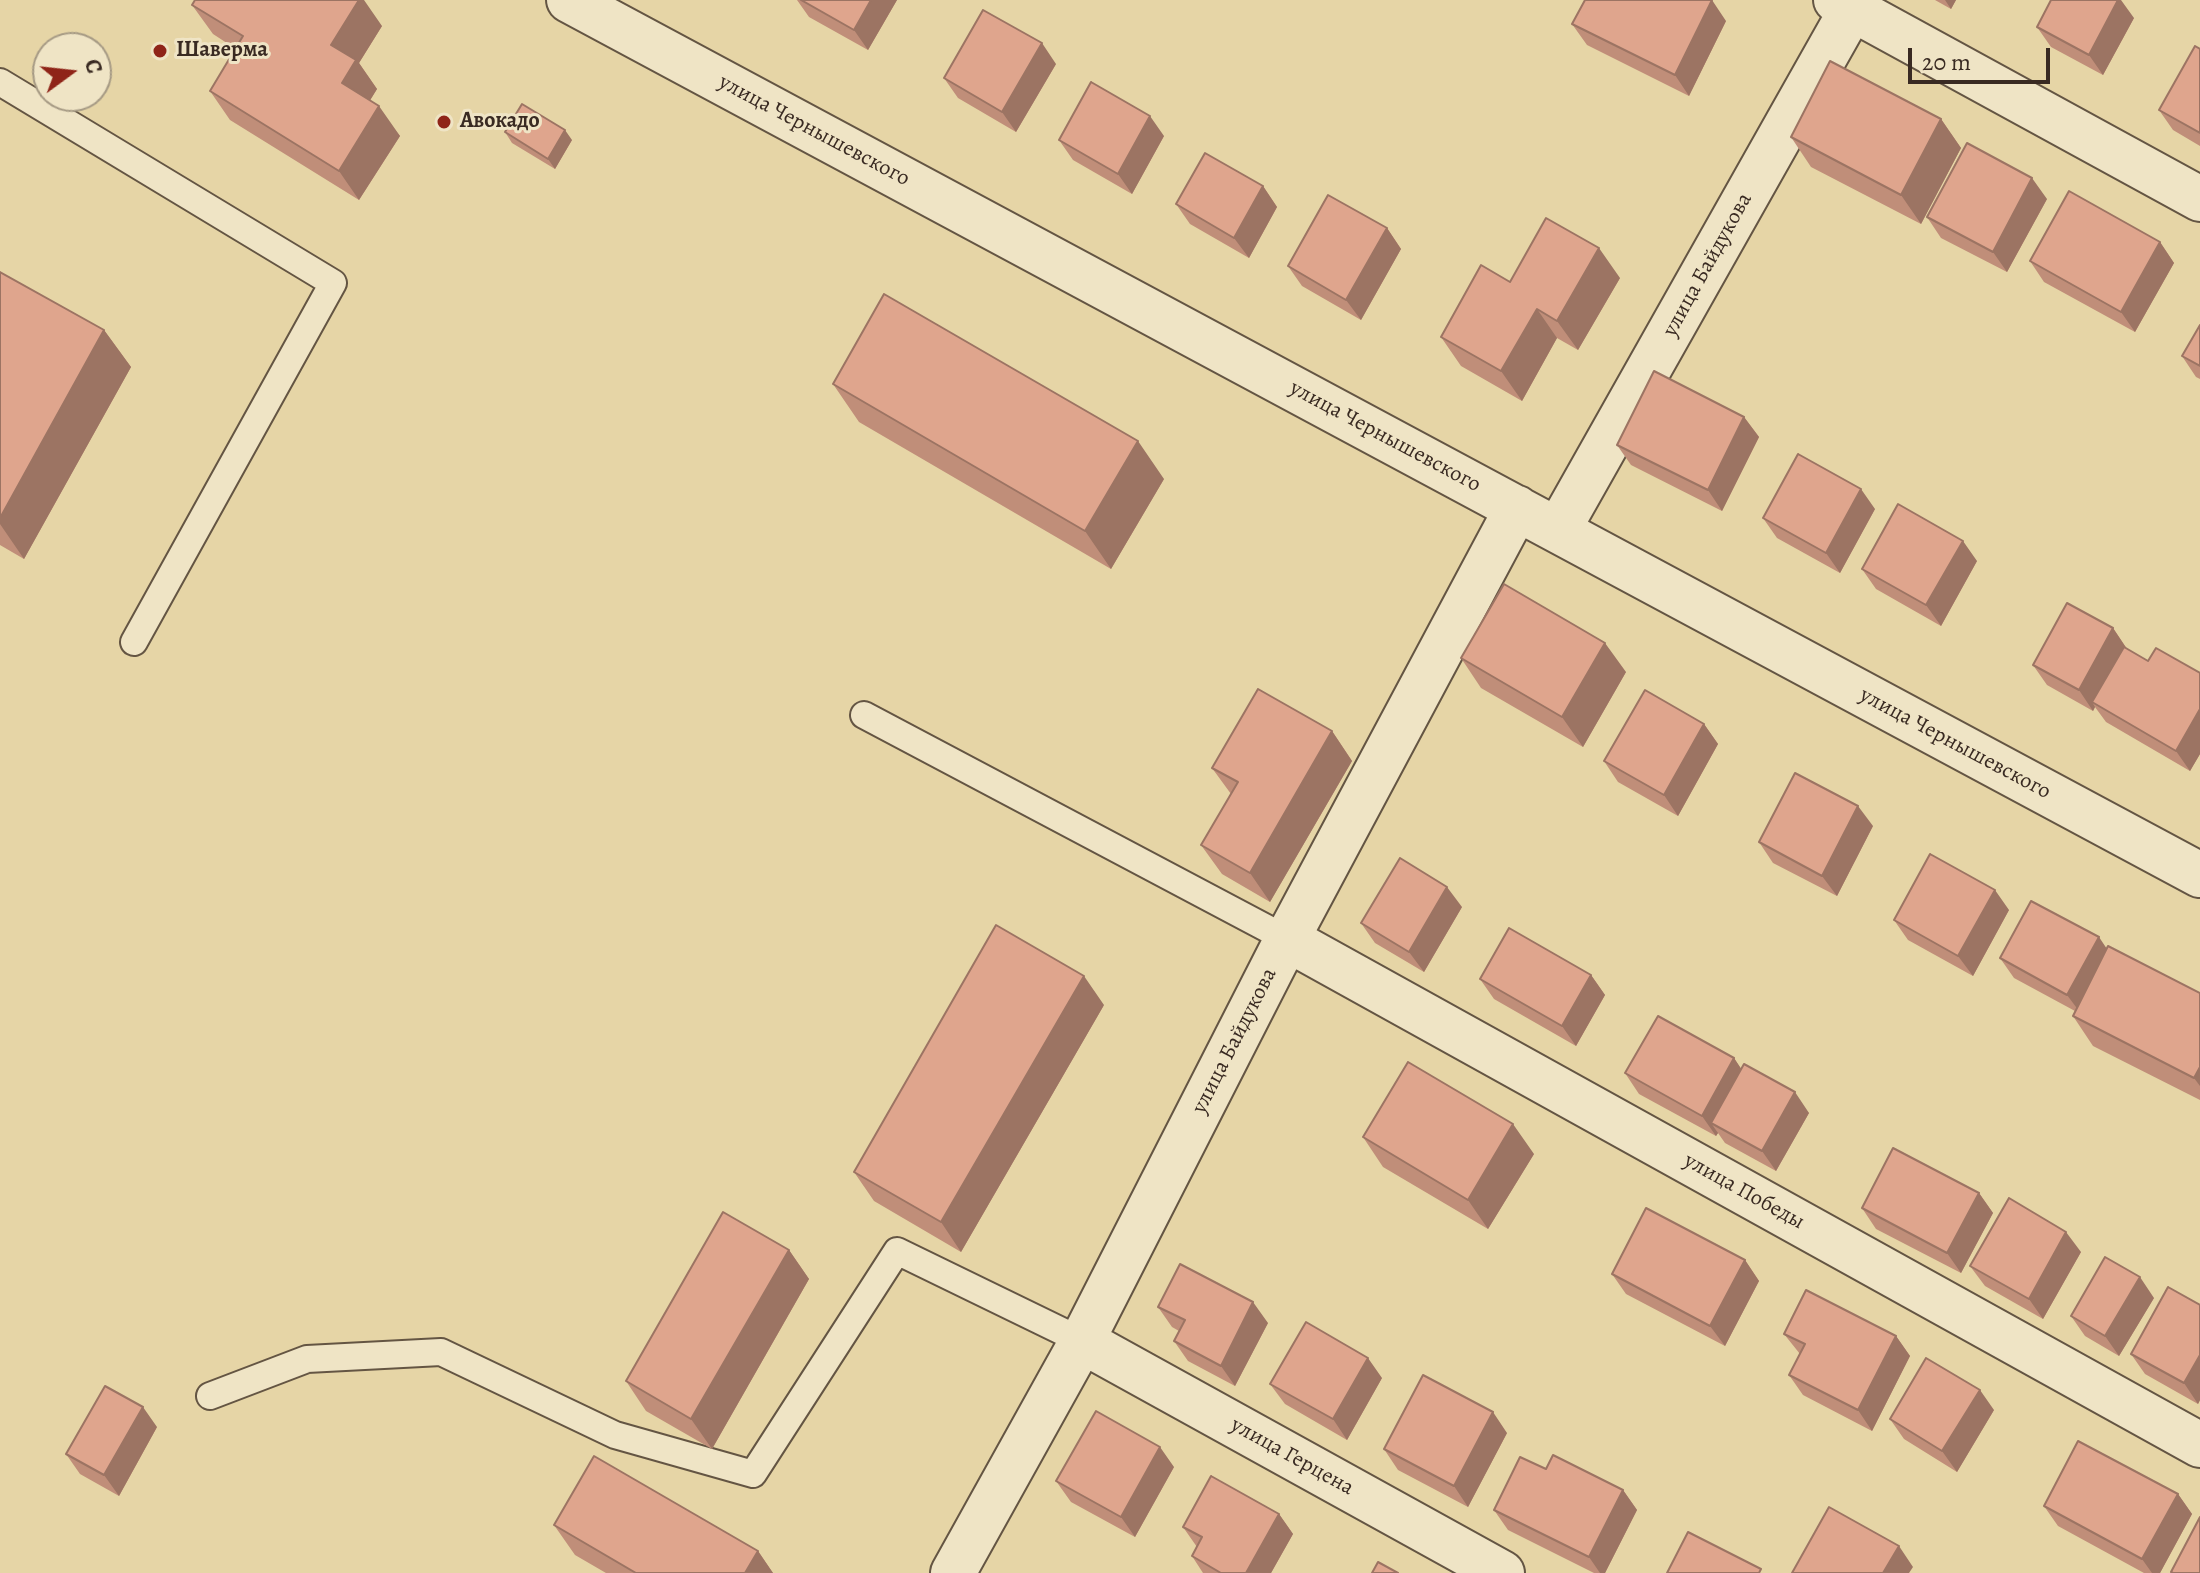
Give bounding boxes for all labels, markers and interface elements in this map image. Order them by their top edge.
north arrow [32,32,112,112]
scale bar [1912,32,2054,82]
place label: Шаверма [176,38,268,64]
marker: Шаверма [151,42,169,60]
text: 20 m [1922,46,1971,78]
text: С [77,56,109,77]
street label: улица Чернышевского [714,69,914,193]
place label: Авокадо [460,109,540,135]
marker: Авокадо [435,113,453,131]
street label: улица Байдукова [1658,189,1758,341]
street label: улица Чернышевского [1285,375,1485,499]
street label: улица Чернышевского [1855,682,2055,806]
street label: улица Байдукова [1187,964,1283,1118]
street label: улица Победы [1679,1148,1809,1236]
street label: улица Герцена [1226,1412,1358,1502]

